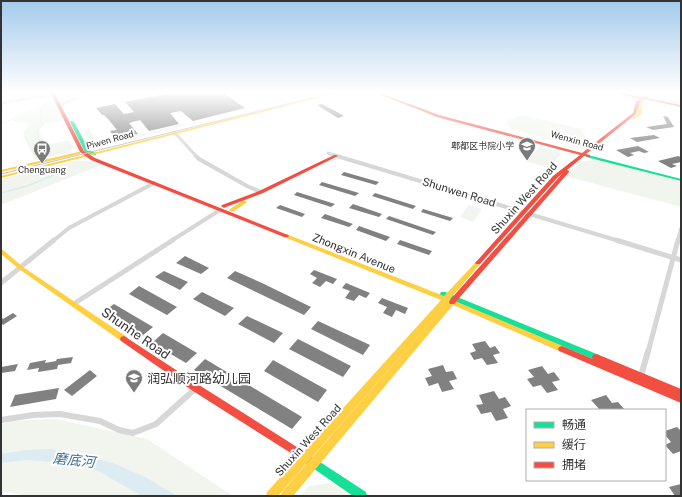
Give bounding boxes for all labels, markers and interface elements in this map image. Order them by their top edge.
street label: Piwen Road [85,128,135,151]
street label: Wenxin Road [549,128,605,153]
school or university icon: 郫都区书院小学 [517,136,537,161]
bus stop icon: Chenguang [32,139,52,164]
place label: 郫都区书院小学 [451,140,514,151]
street label: Shuxin West Road [489,160,559,236]
place label: Chenguang [18,164,66,175]
street label: Shunwen Road [421,175,497,209]
street label: Zhongxin Avenue [311,231,397,275]
street label: Shunhe Road [99,304,173,363]
school or university icon: 润弘顺河路幼儿园 [124,368,144,393]
place label: 润弘顺河路幼儿园 [147,371,251,386]
street label: Shuxin West Road [273,402,343,478]
legend [526,409,666,481]
text: 畅通 [562,418,586,432]
text: 缓行 [562,438,586,452]
water label: 磨底河 [52,450,99,470]
text: 拥堵 [562,458,586,472]

